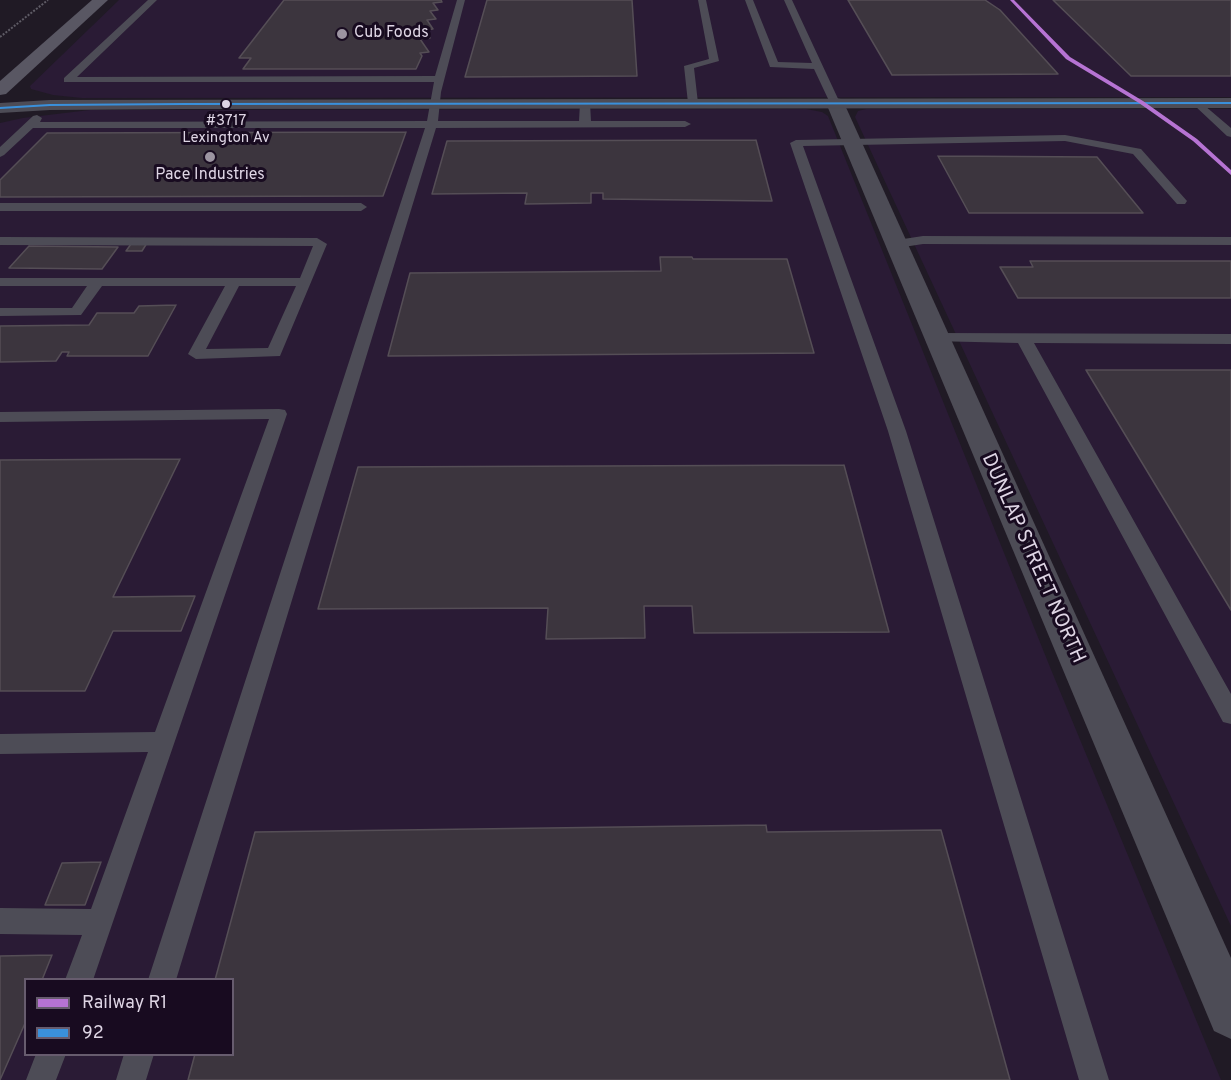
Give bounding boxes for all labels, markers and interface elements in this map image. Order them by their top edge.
place label: Cub Foods [354,24,429,44]
marker: Cub Foods [335,27,349,41]
marker: #3717 Lexington Av [220,98,232,110]
place label: #3717 Lexington Av [182,113,270,148]
marker: Pace Industries [203,150,217,164]
place label: Pace Industries [155,166,265,186]
street label: DUNLAP STREET NORTH [975,450,1089,668]
legend [24,978,234,1056]
text: Railway R1 [82,992,167,1015]
text: 92 [82,1022,104,1045]

